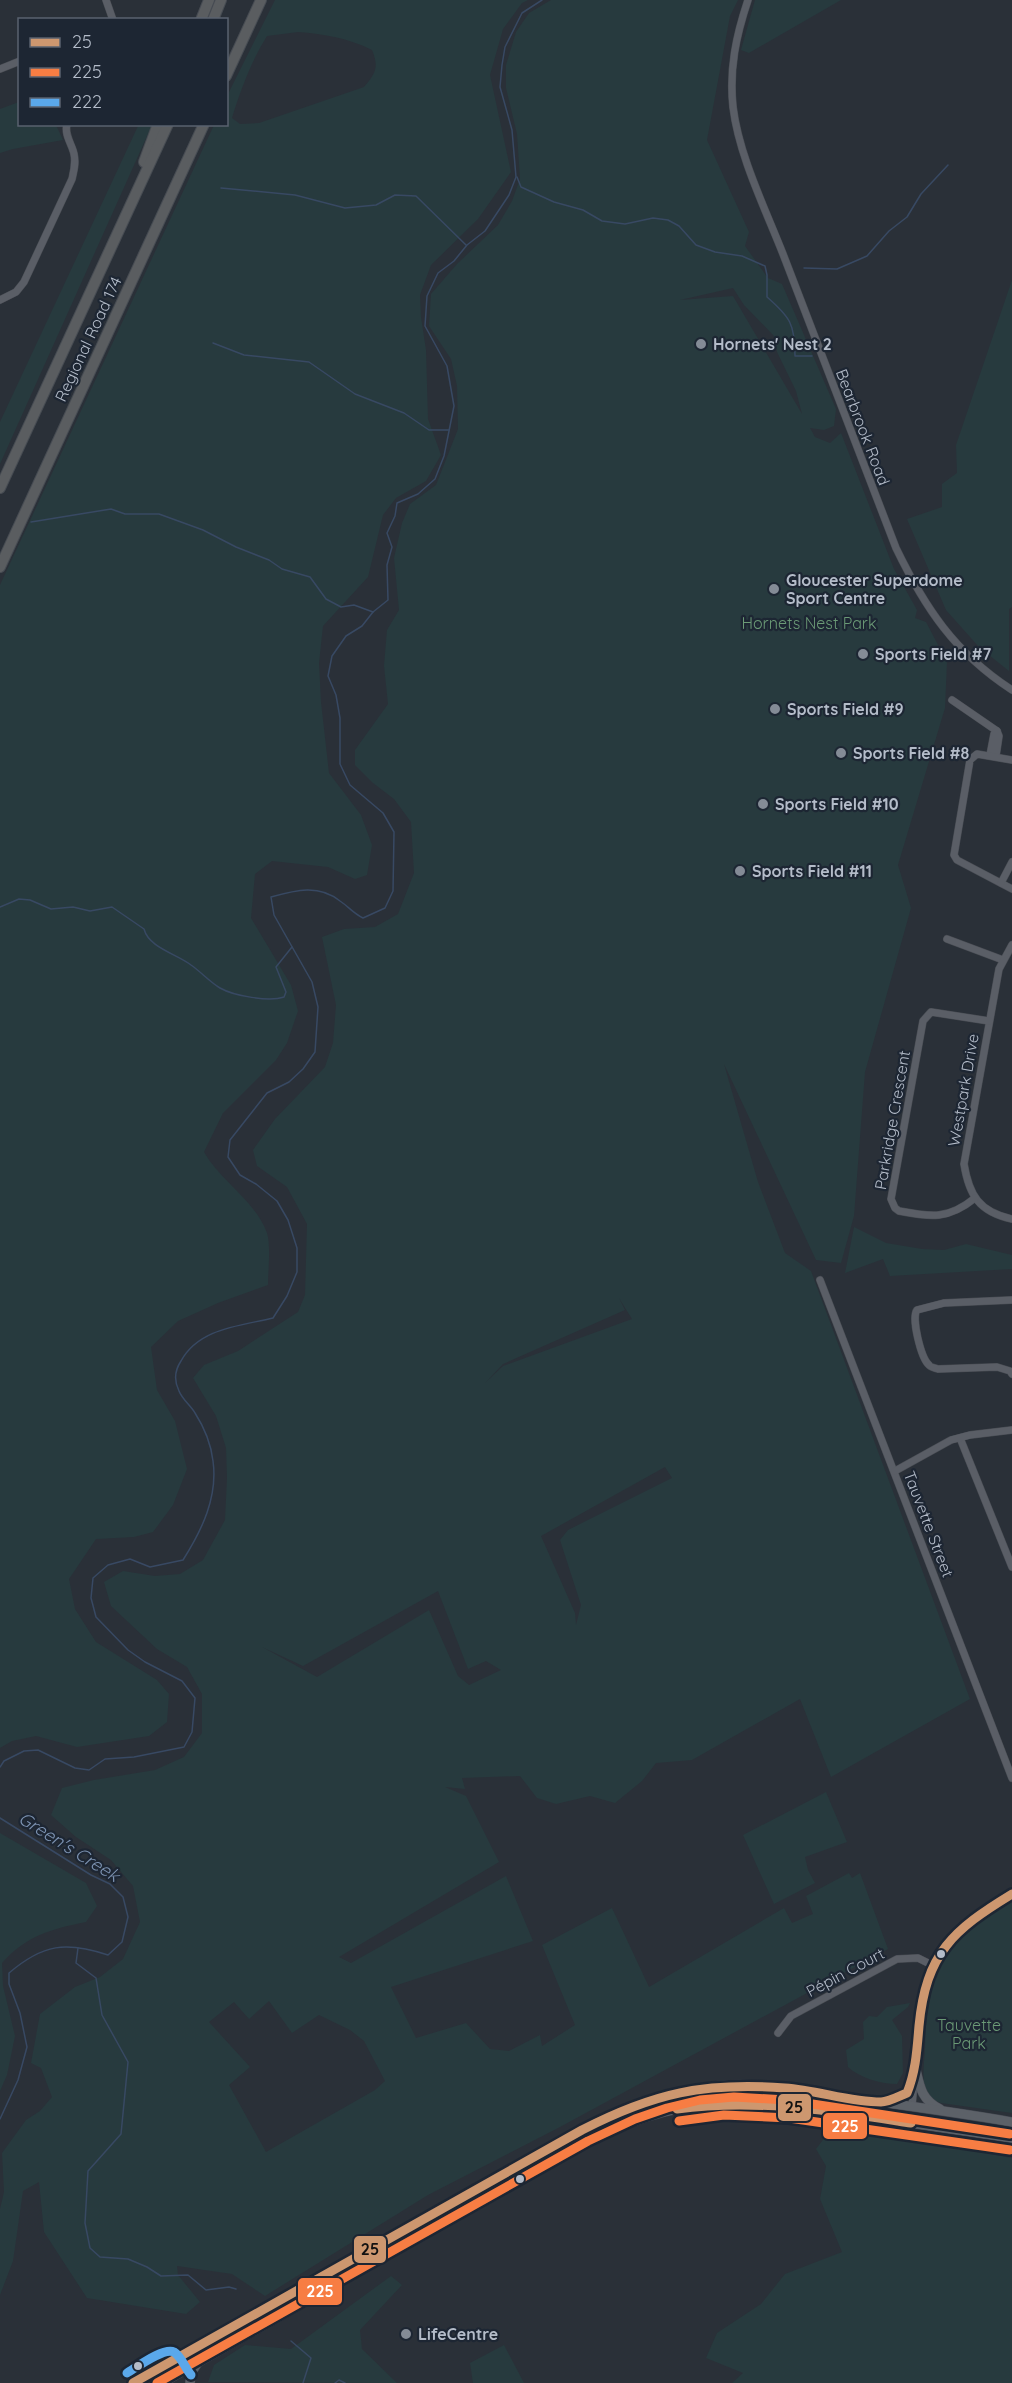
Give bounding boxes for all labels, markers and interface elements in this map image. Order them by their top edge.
legend [18,18,228,126]
text: 25 [72,30,92,53]
text: 225 [72,60,102,83]
text: 222 [72,90,102,113]
street label: Regional Road 174 [50,273,126,405]
place label: Hornets' Nest 2 [713,334,832,354]
marker: Hornets' Nest 2 [694,337,708,351]
street label: Bearbrook Road [832,366,894,488]
place label: Gloucester Superdome Sport Centre [786,570,963,608]
marker: Gloucester Superdome Sport Centre [767,582,781,596]
park label: Hornets Nest Park [741,613,877,633]
place label: Sports Field #7 [875,644,992,664]
marker: Sports Field #7 [856,647,870,661]
place label: Sports Field #9 [787,699,904,719]
marker: Sports Field #9 [768,702,782,716]
place label: Sports Field #8 [853,743,970,763]
marker: Sports Field #8 [834,746,848,760]
place label: Sports Field #10 [775,794,899,814]
marker: Sports Field #10 [756,797,770,811]
place label: Sports Field #11 [752,861,872,881]
marker: Sports Field #11 [733,864,747,878]
street label: Westpark Drive [943,1032,983,1148]
street label: Parkridge Crescent [870,1049,914,1191]
street label: Tauvette Street [900,1468,958,1580]
water label: Green's Creek [14,1806,125,1887]
street label: Pépin Court [802,1943,888,2001]
unlabelled marker [935,1948,947,1960]
park label: Tauvette Park [937,2015,1001,2053]
line badge: 25 [777,2093,812,2122]
text: 25 [785,2097,803,2117]
line badge: 225 [822,2112,868,2140]
text: 225 [831,2116,859,2136]
unlabelled marker [514,2173,526,2185]
line badge: 25 [353,2235,387,2264]
text: 25 [361,2239,379,2259]
line badge: 225 [297,2277,343,2306]
text: 225 [306,2281,334,2301]
place label: LifeCentre [418,2324,498,2344]
marker: LifeCentre [399,2327,413,2341]
unlabelled marker [132,2360,144,2372]

